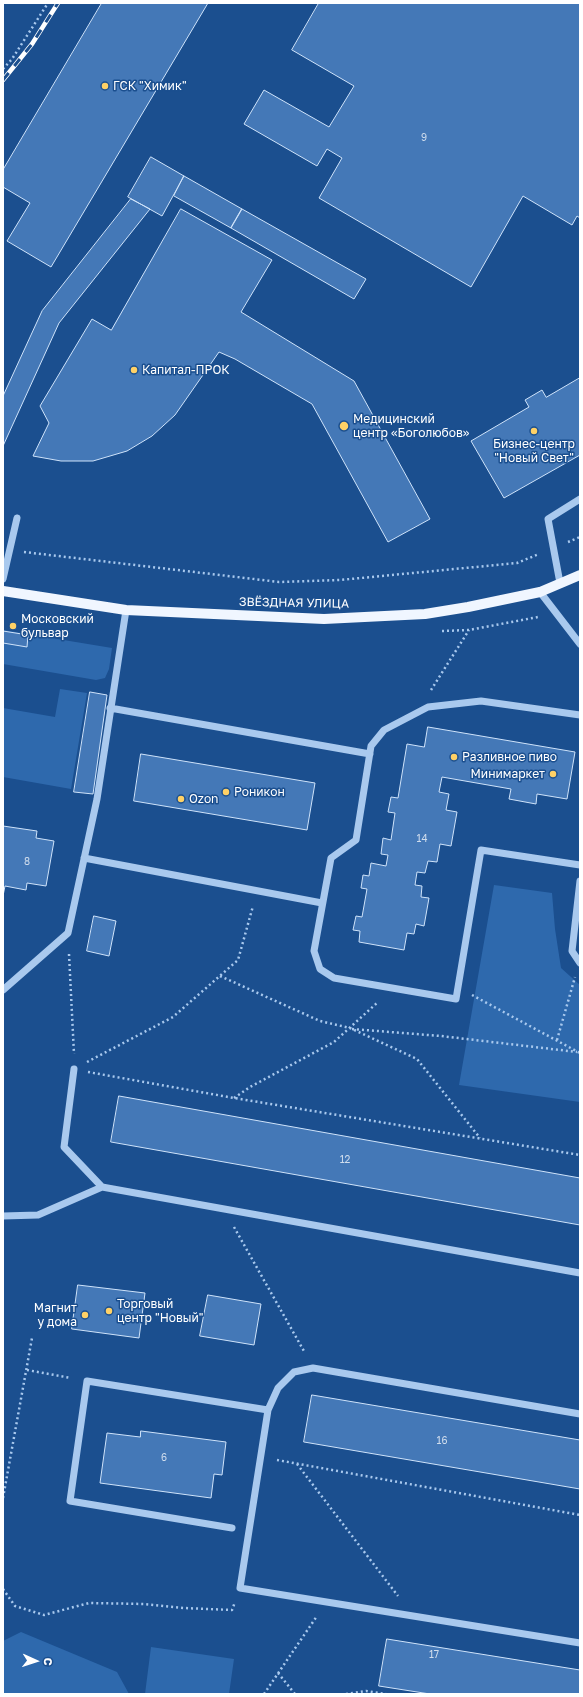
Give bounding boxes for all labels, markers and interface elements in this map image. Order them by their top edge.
place label: ГСК "Химик" [113,79,187,93]
marker: ГСК "Химик" [100,81,110,91]
house number: 9 [421,132,427,144]
place label: Капитал-ПРОК [142,363,230,377]
marker: Капитал-ПРОК [129,365,139,375]
place label: Медицинский центр «Боголюбов» [353,412,469,440]
marker: Медицинский центр «Боголюбов» [338,420,350,432]
marker: Бизнес-центр "Новый Свет" [529,426,539,436]
place label: Бизнес-центр "Новый Свет" [493,437,575,465]
street label: ЗВЁЗДНАЯ УЛИЦА [239,595,349,611]
place label: Московский бульвар [21,612,94,640]
marker: Московский бульвар [8,621,18,631]
place label: Разливное пиво [462,750,557,764]
marker: Разливное пиво [449,752,459,762]
place label: Минимаркет [471,767,545,781]
marker: Минимаркет [548,769,558,779]
place label: Роникон [234,785,285,799]
marker: Роникон [221,787,231,797]
place label: Ozon [189,792,218,806]
marker: Ozon [176,794,186,804]
house number: 14 [417,833,427,845]
house number: 8 [24,856,30,868]
house number: 12 [340,1154,350,1166]
place label: Торговый центр "Новый" [117,1297,204,1325]
place label: Магнит у дома [34,1301,77,1329]
marker: Торговый центр "Новый" [104,1306,114,1316]
marker: Магнит у дома [80,1310,90,1320]
house number: 16 [437,1435,447,1447]
house number: 6 [161,1452,167,1464]
north arrow [16,1641,56,1681]
house number: 17 [429,1649,439,1661]
text: С [42,1657,55,1666]

